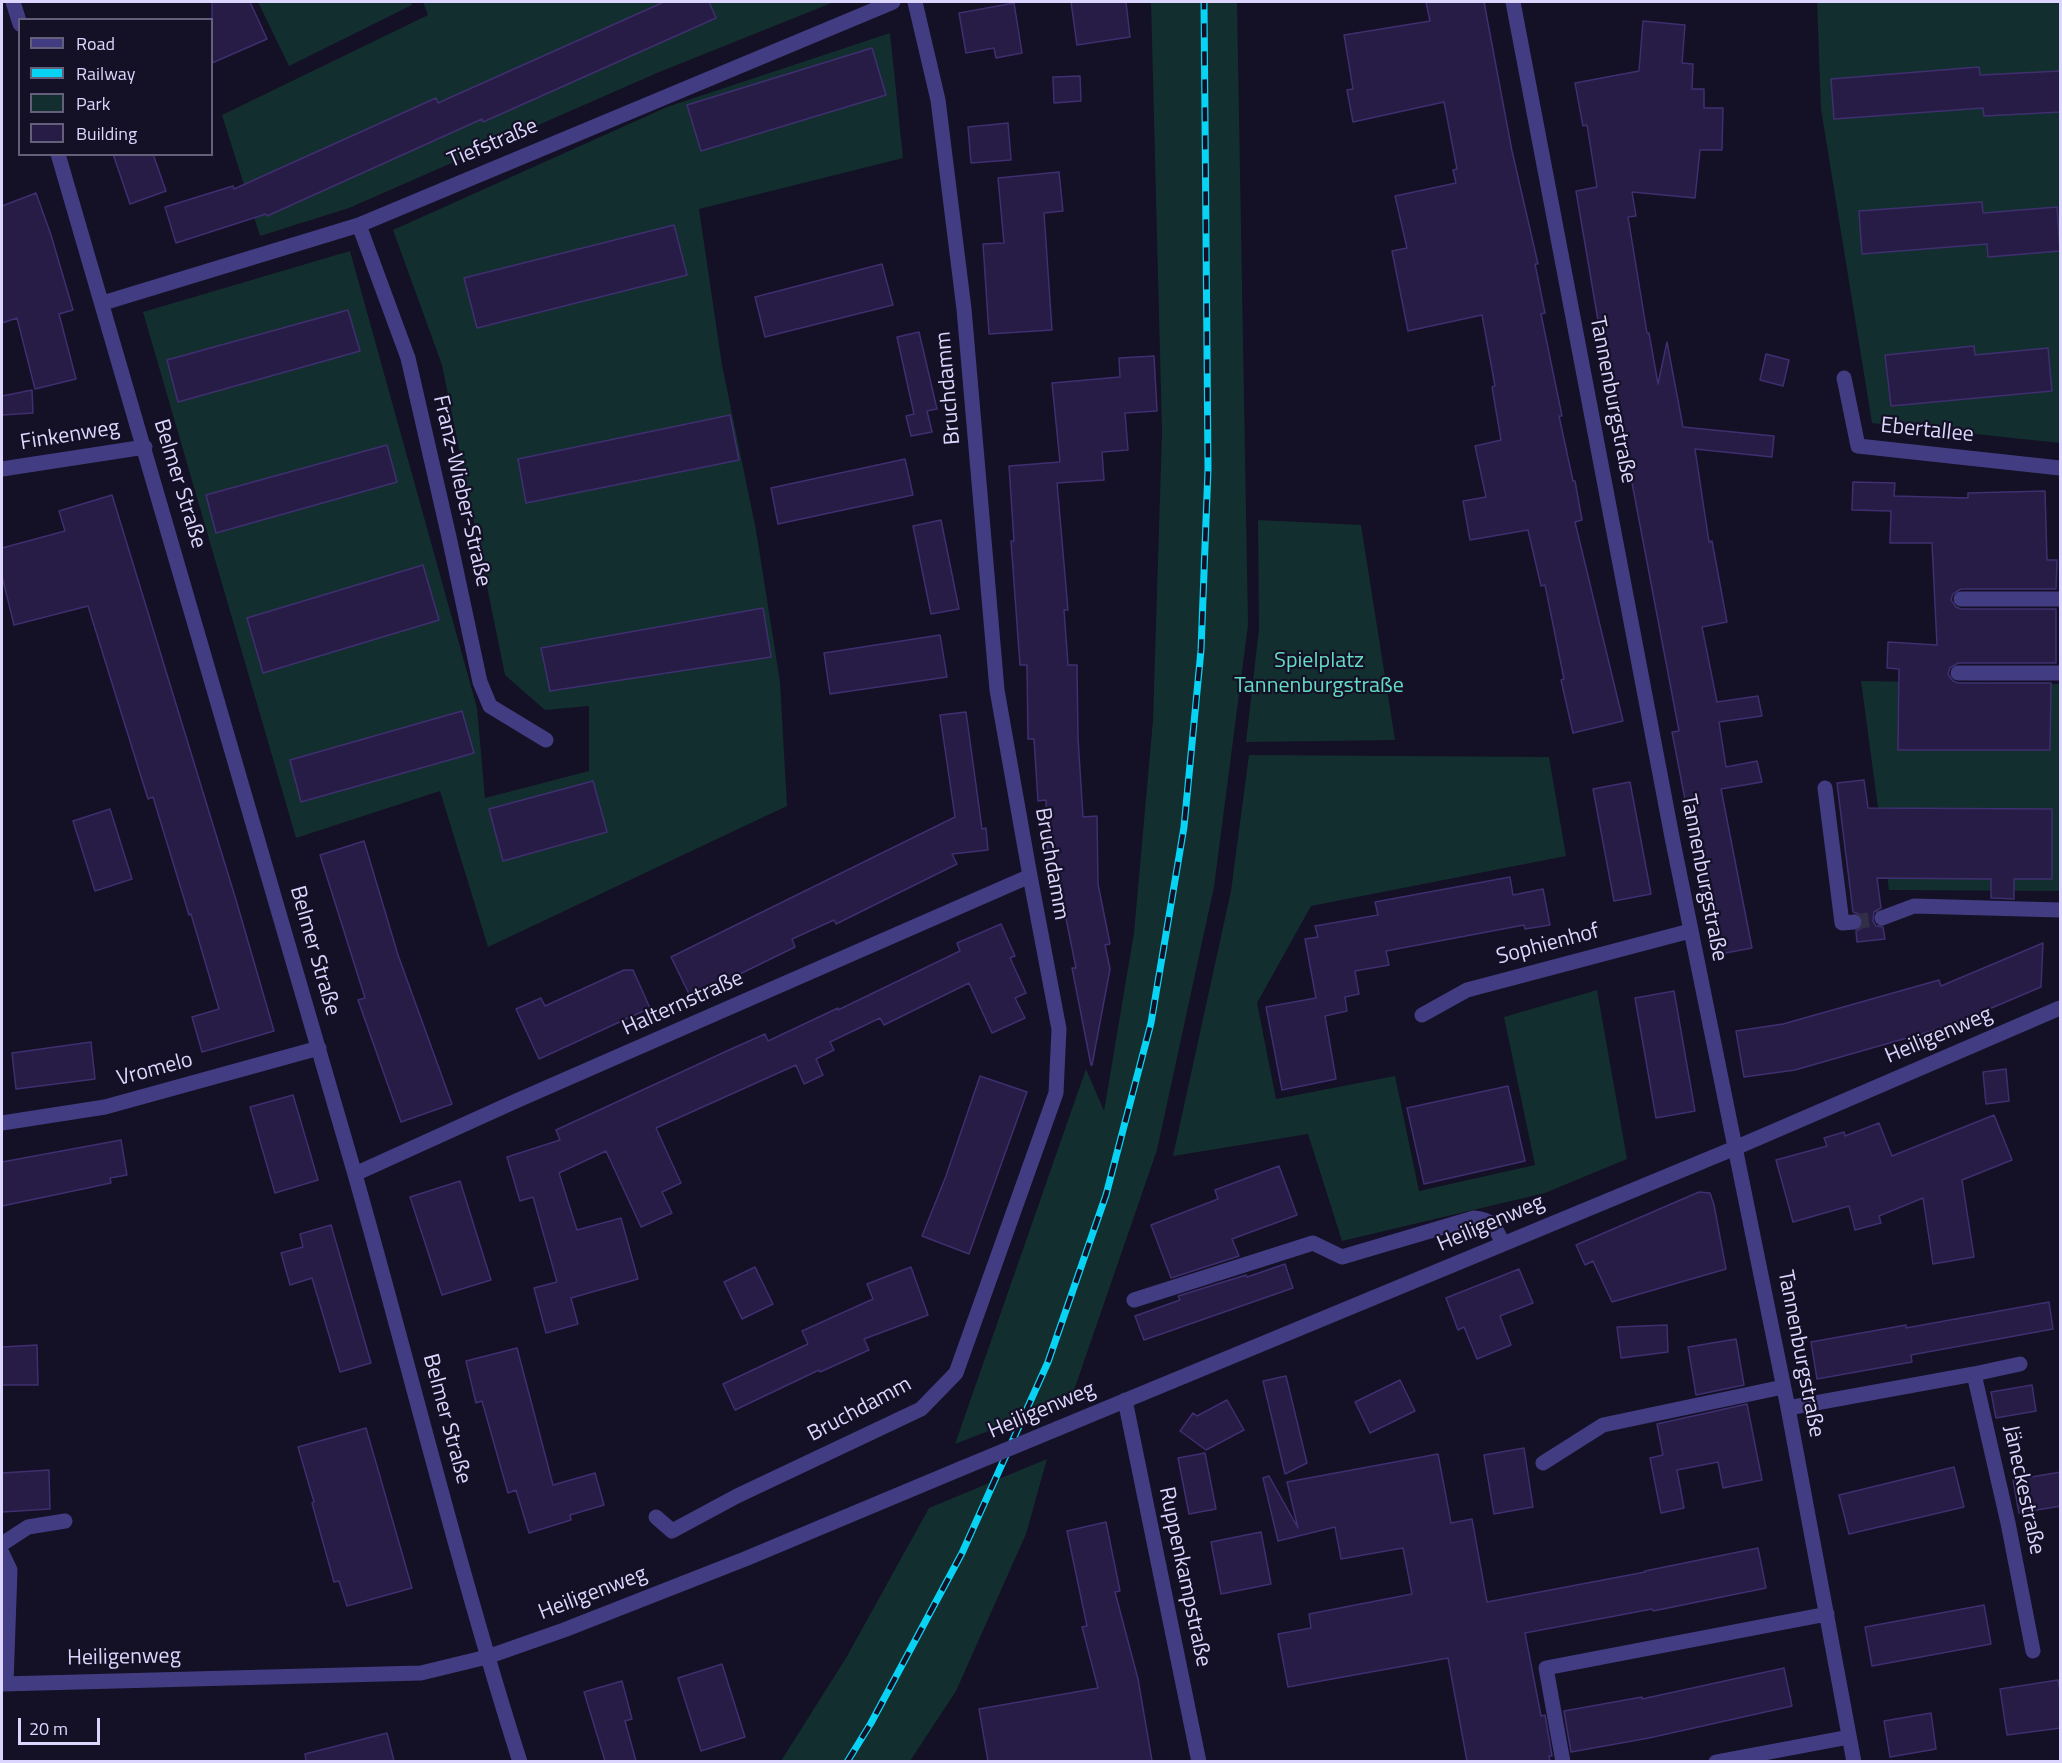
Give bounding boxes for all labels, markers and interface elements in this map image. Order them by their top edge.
legend [18,18,213,156]
text: Road [76,30,115,57]
text: Railway [76,60,135,87]
text: Park [76,90,110,117]
street label: Tiefstraße [444,113,542,175]
text: Building [76,120,137,147]
street label: Tannenburgstraße [1583,314,1641,486]
street label: Bruchdamm [931,330,967,446]
street label: Franz-Wieber-Straße [426,393,496,589]
street label: Ebertallee [1879,413,1975,449]
street label: Finkenweg [18,415,122,457]
street label: Belmer Straße [147,416,211,552]
park label: Spielplatz Tannenburgstraße [1234,649,1404,700]
street label: Tannenburgstraße [1674,792,1732,964]
street label: Bruchdamm [1028,806,1074,922]
street label: Belmer Straße [283,883,345,1019]
street label: Sophienhof [1494,919,1602,971]
street label: Halternstraße [618,966,748,1042]
street label: Heiligenweg [1881,1002,1997,1070]
street label: Vromelo [114,1047,196,1093]
street label: Heiligenweg [1433,1190,1549,1258]
street label: Tannenburgstraße [1771,1268,1829,1440]
street label: Belmer Straße [416,1351,476,1487]
street label: Bruchdamm [804,1372,916,1448]
street label: Heiligenweg [984,1377,1100,1445]
street label: Jäneckestraße [1996,1423,2050,1557]
street label: Ruppenkampstraße [1152,1485,1216,1669]
street label: Heiligenweg [535,1561,651,1627]
street label: Heiligenweg [67,1644,181,1672]
scale bar [21,1706,104,1744]
text: 20 m [29,1715,68,1742]

